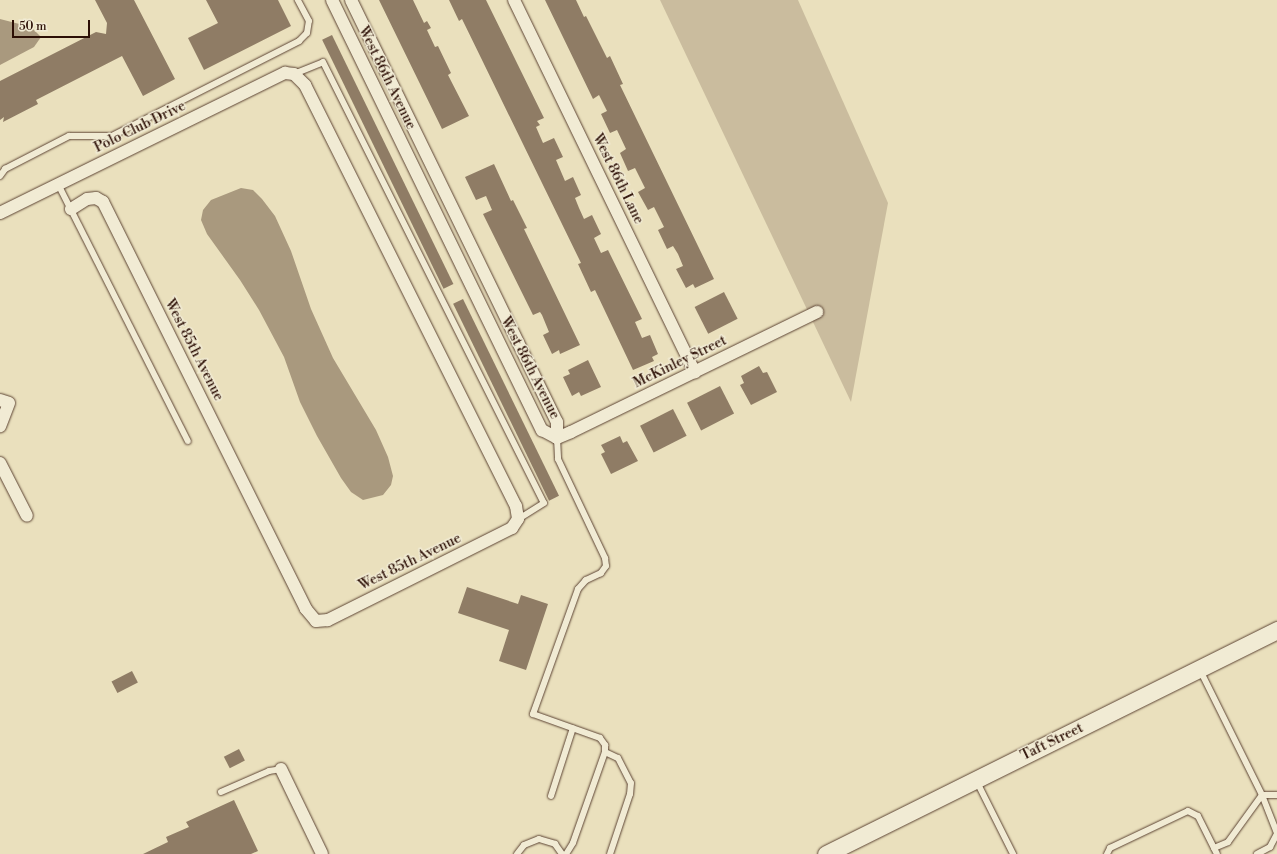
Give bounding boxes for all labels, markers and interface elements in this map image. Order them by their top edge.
scale bar [14,12,92,38]
text: 50 m [19,19,47,34]
street label: West 86th Avenue [355,24,419,132]
street label: Polo Club Drive [92,98,188,156]
street label: West 86th Lane [589,131,647,227]
street label: West 85th Avenue [161,296,227,404]
street label: West 86th Avenue [497,314,563,422]
street label: McKinley Street [631,332,729,392]
street label: West 85th Avenue [356,530,464,594]
street label: Taft Street [1018,720,1086,764]

